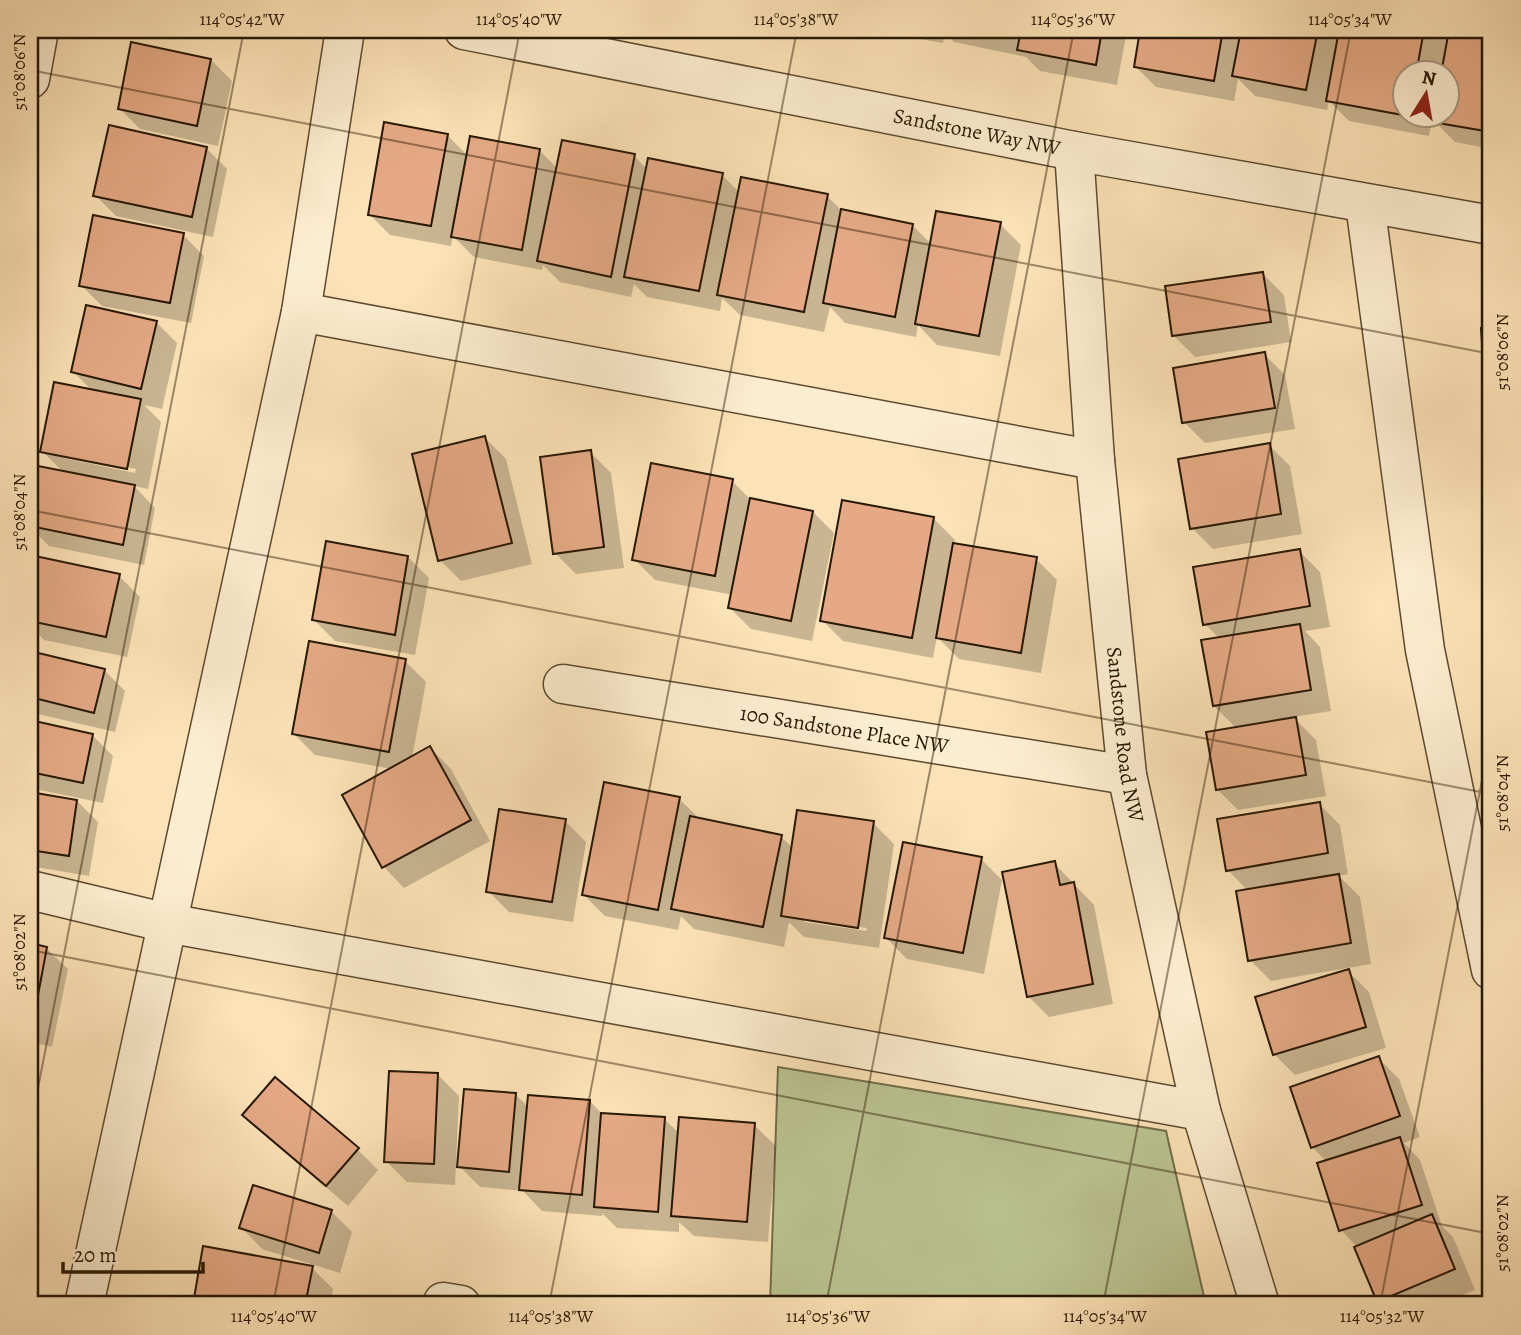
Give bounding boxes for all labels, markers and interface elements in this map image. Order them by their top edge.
text: 114°05'42"W [199,7,285,31]
text: 114°05'40"W [476,7,562,31]
text: 114°05'38"W [754,7,839,31]
text: 114°05'36"W [1031,7,1115,31]
text: 114°05'34"W [1308,7,1392,31]
text: 51°08'06"N [7,33,31,111]
north arrow [1392,60,1462,130]
text: N [1420,64,1438,92]
street label: Sandstone Way NW [891,102,1063,162]
text: 51°08'06"N [1490,313,1514,391]
text: 51°08'04"N [7,474,31,550]
street label: Sandstone Road NW [1100,645,1151,825]
street label: 100 Sandstone Place NW [738,699,951,760]
text: 51°08'04"N [1490,755,1514,831]
text: 51°08'02"N [7,913,31,991]
text: 51°08'02"N [1490,1194,1514,1272]
scale bar [63,1230,203,1274]
text: 20 m [74,1241,117,1269]
text: 114°05'40"W [231,1304,317,1328]
text: 114°05'38"W [509,1304,594,1328]
text: 114°05'36"W [786,1304,870,1328]
text: 114°05'34"W [1063,1304,1147,1328]
text: 114°05'32"W [1340,1304,1425,1328]

